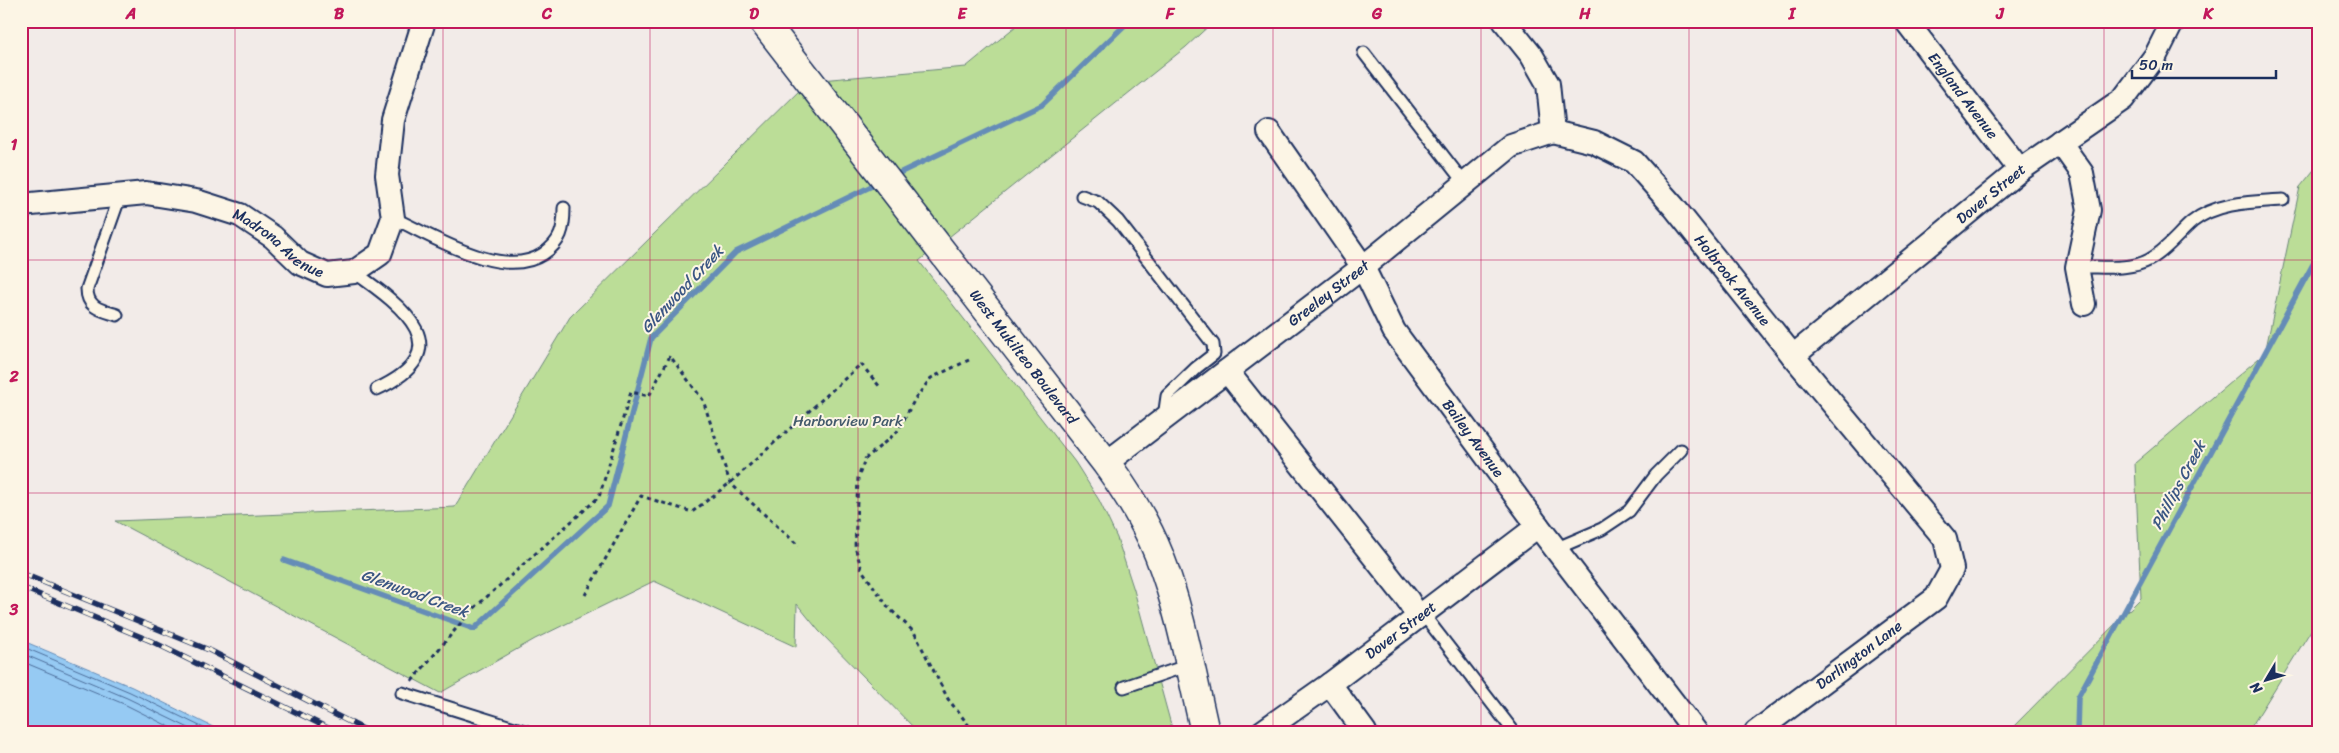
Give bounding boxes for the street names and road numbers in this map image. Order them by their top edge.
street label: England Avenue [1921,46,2005,145]
street label: Dover Street [1950,156,2032,231]
street label: Madrona Avenue [230,201,328,285]
street label: Holbrook Avenue [1687,228,1777,332]
street label: Greeley Street [1282,253,1376,333]
street label: West Mukilteo Boulevard [963,284,1085,431]
street label: Bailey Avenue [1435,393,1511,483]
street label: Dover Street [1359,594,1443,666]
street label: Darlington Lane [1810,613,1908,696]

